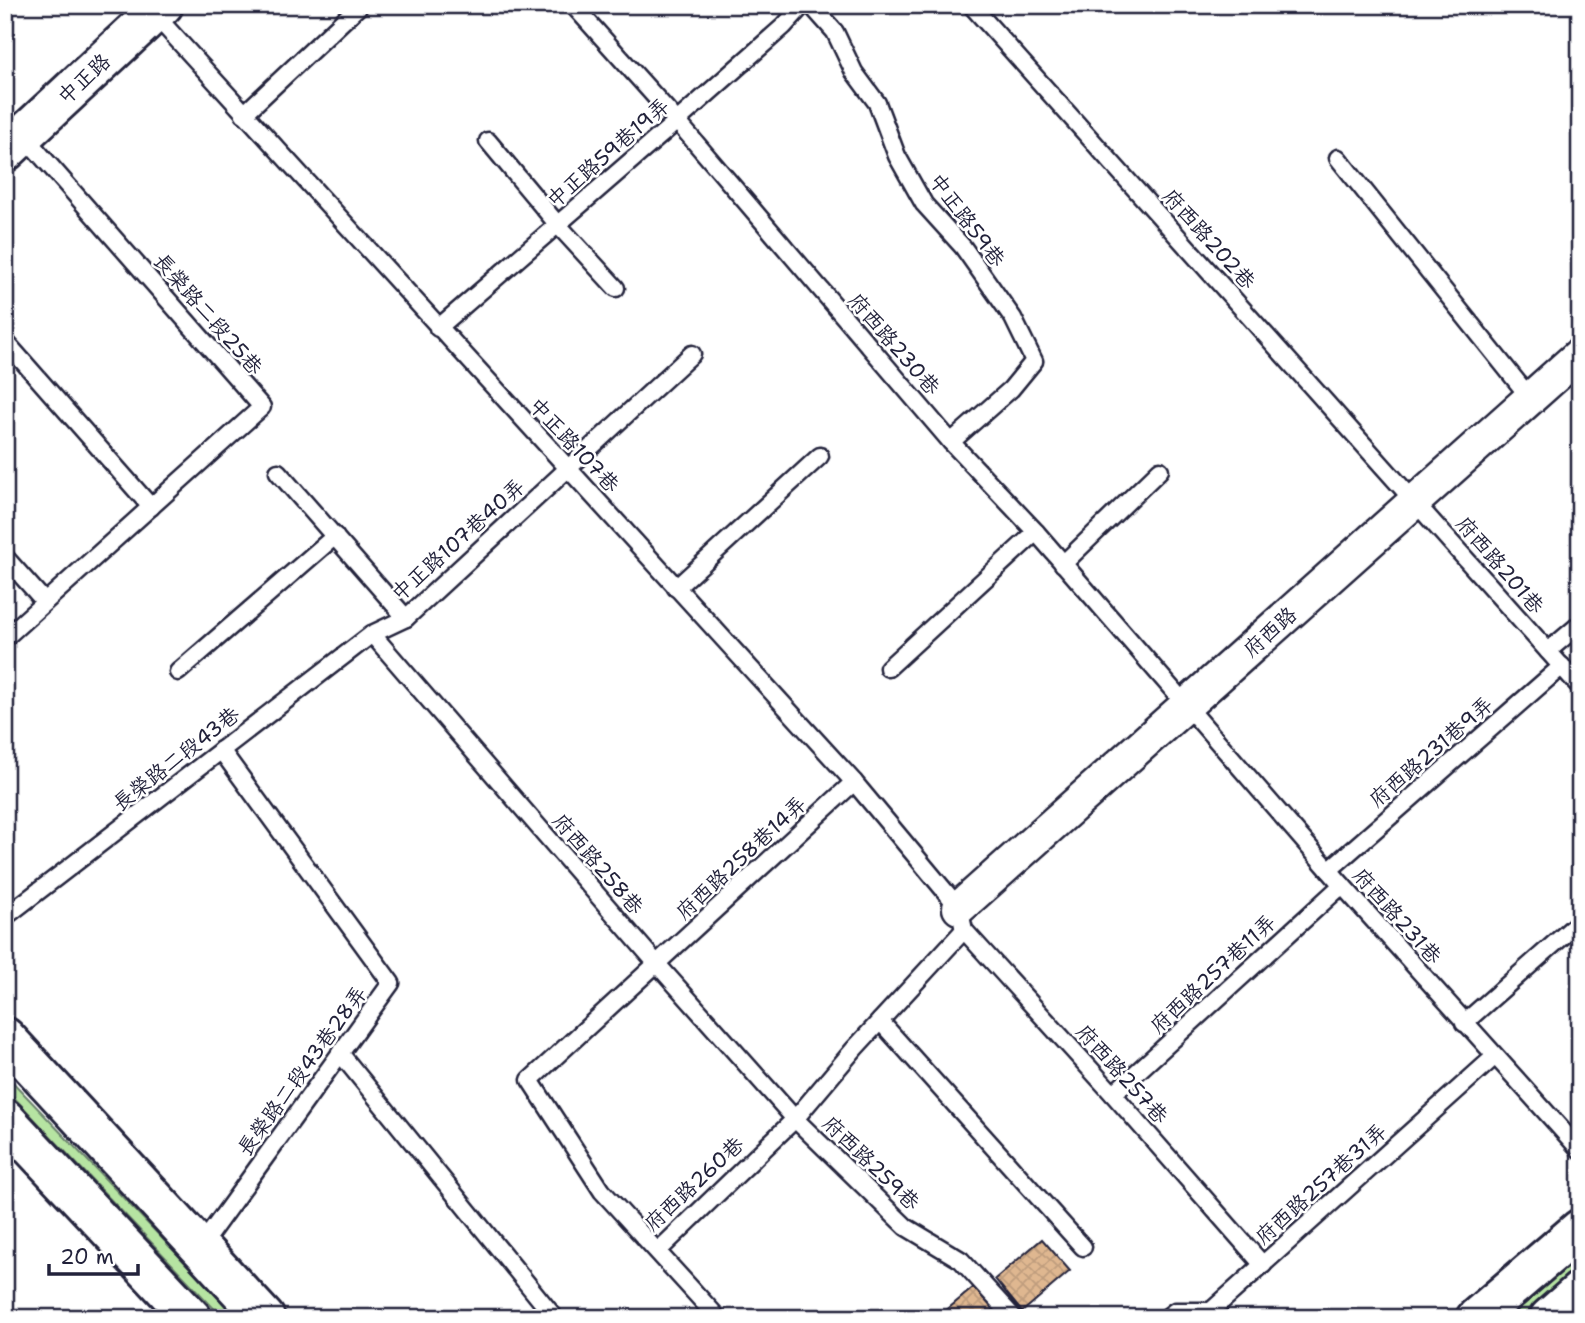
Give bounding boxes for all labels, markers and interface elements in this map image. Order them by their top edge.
street label: 中正路 [51,47,117,111]
street label: 中正路59巷19弄 [541,92,675,214]
street label: 中正路59巷 [923,167,1011,273]
street label: 府西路202巷 [1156,183,1262,295]
street label: 長榮路二段25巷 [147,247,269,381]
street label: 府西路230巷 [842,287,946,401]
street label: 中正路107巷 [523,391,625,499]
street label: 中正路107巷40弄 [385,472,531,608]
street label: 府西路201巷 [1450,510,1550,620]
street label: 府西路 [1237,601,1303,663]
street label: 府西路231巷9弄 [1363,690,1499,814]
street label: 長榮路二段43巷 [107,701,245,817]
street label: 府西路258巷14弄 [670,790,812,926]
street label: 府西路258巷 [546,808,650,920]
street label: 府西路231巷 [1346,862,1448,970]
street label: 府西路257巷11弄 [1144,908,1282,1040]
street label: 長榮路二段43巷28弄 [231,980,373,1162]
street label: 府西路257巷 [1070,1018,1174,1130]
street label: 府西路259巷 [816,1110,926,1216]
street label: 府西路257巷31弄 [1249,1117,1393,1251]
street label: 府西路260巷 [638,1131,750,1237]
scale bar [49,1232,138,1276]
text: 20 m [60,1243,114,1271]

